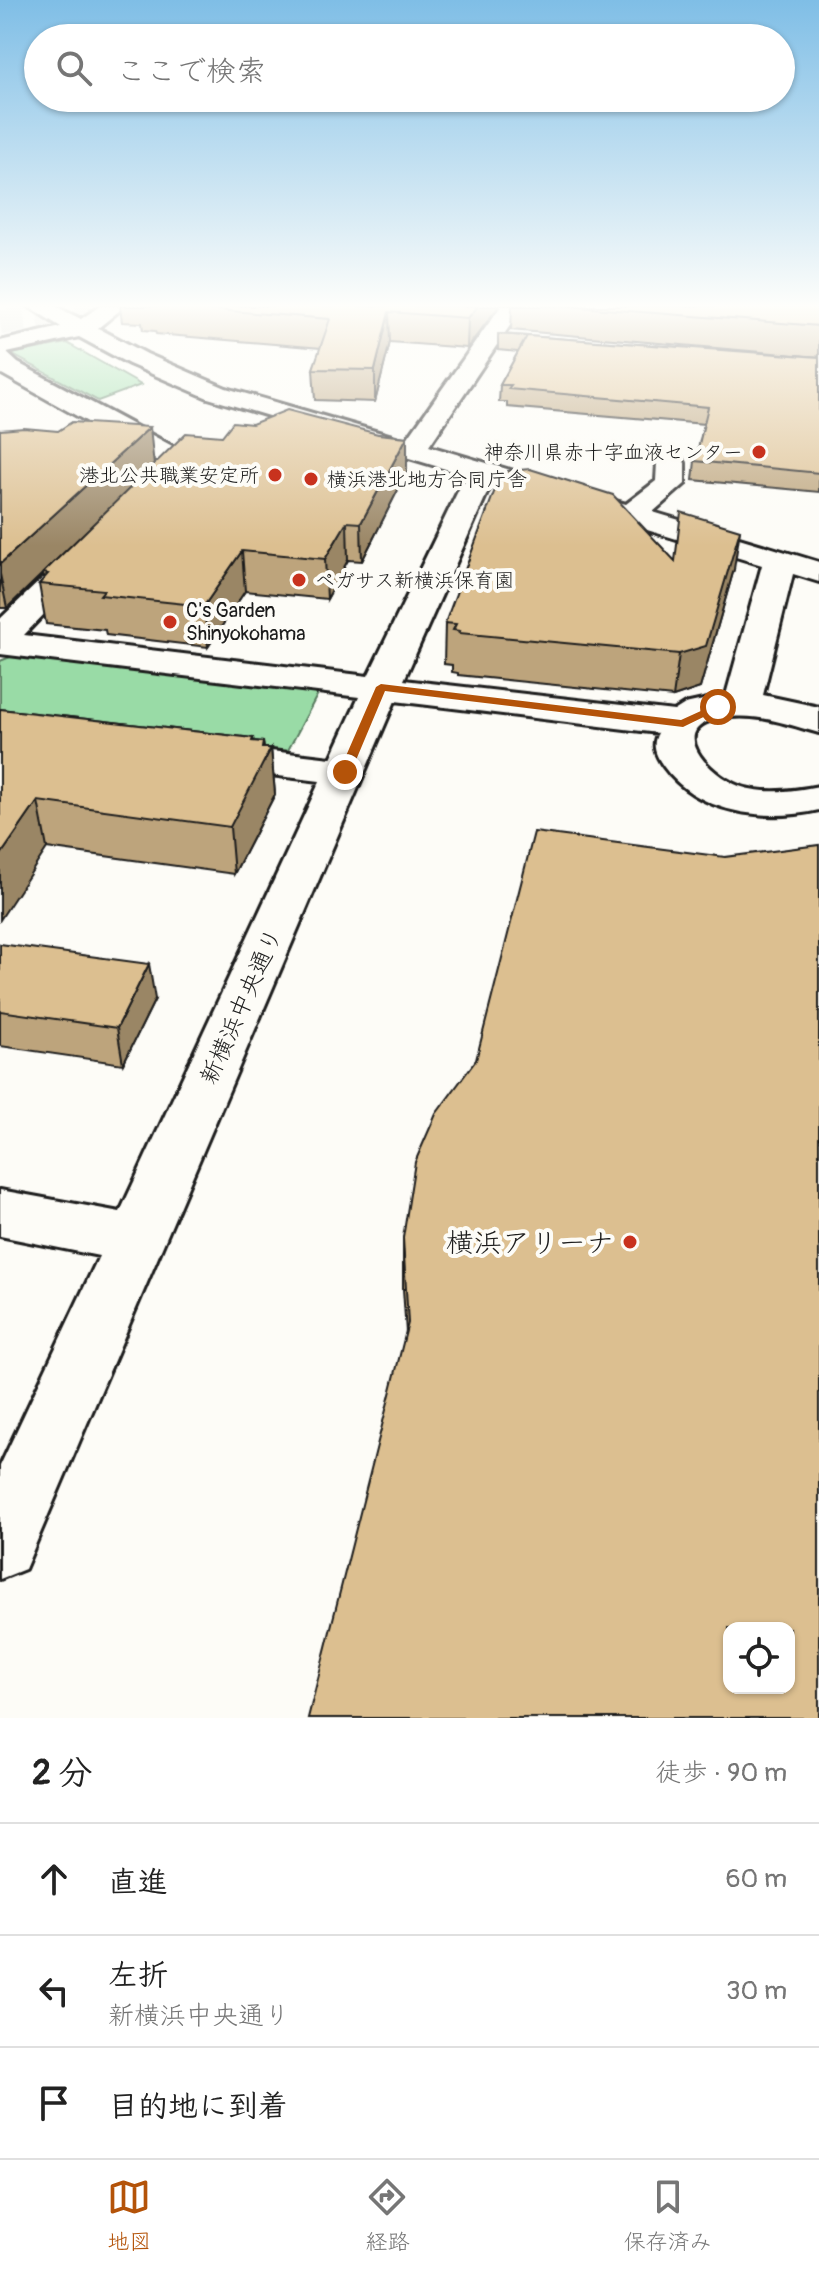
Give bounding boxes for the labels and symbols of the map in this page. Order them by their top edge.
place label: 神奈川県赤十字血液センター [484,440,743,465]
marker: 神奈川県赤十字血液センター [750,443,768,461]
place label: 港北公共職業安定所 [79,463,259,488]
marker: 港北公共職業安定所 [266,466,284,484]
place label: 横浜港北地方合同庁舎 [327,467,527,492]
marker: 横浜港北地方合同庁舎 [302,470,320,488]
place label: ペガサス新横浜保育園 [315,568,514,593]
marker: ペガサス新横浜保育園 [290,571,308,589]
place label: C's Garden Shinyokohama [186,598,306,646]
marker: C's Garden Shinyokohama [161,613,179,631]
route start [700,689,736,725]
route end [327,754,363,790]
street label: 新横浜中央通り [194,924,289,1089]
place label: 横浜アリーナ [446,1226,614,1261]
marker: 横浜アリーナ [621,1233,639,1251]

